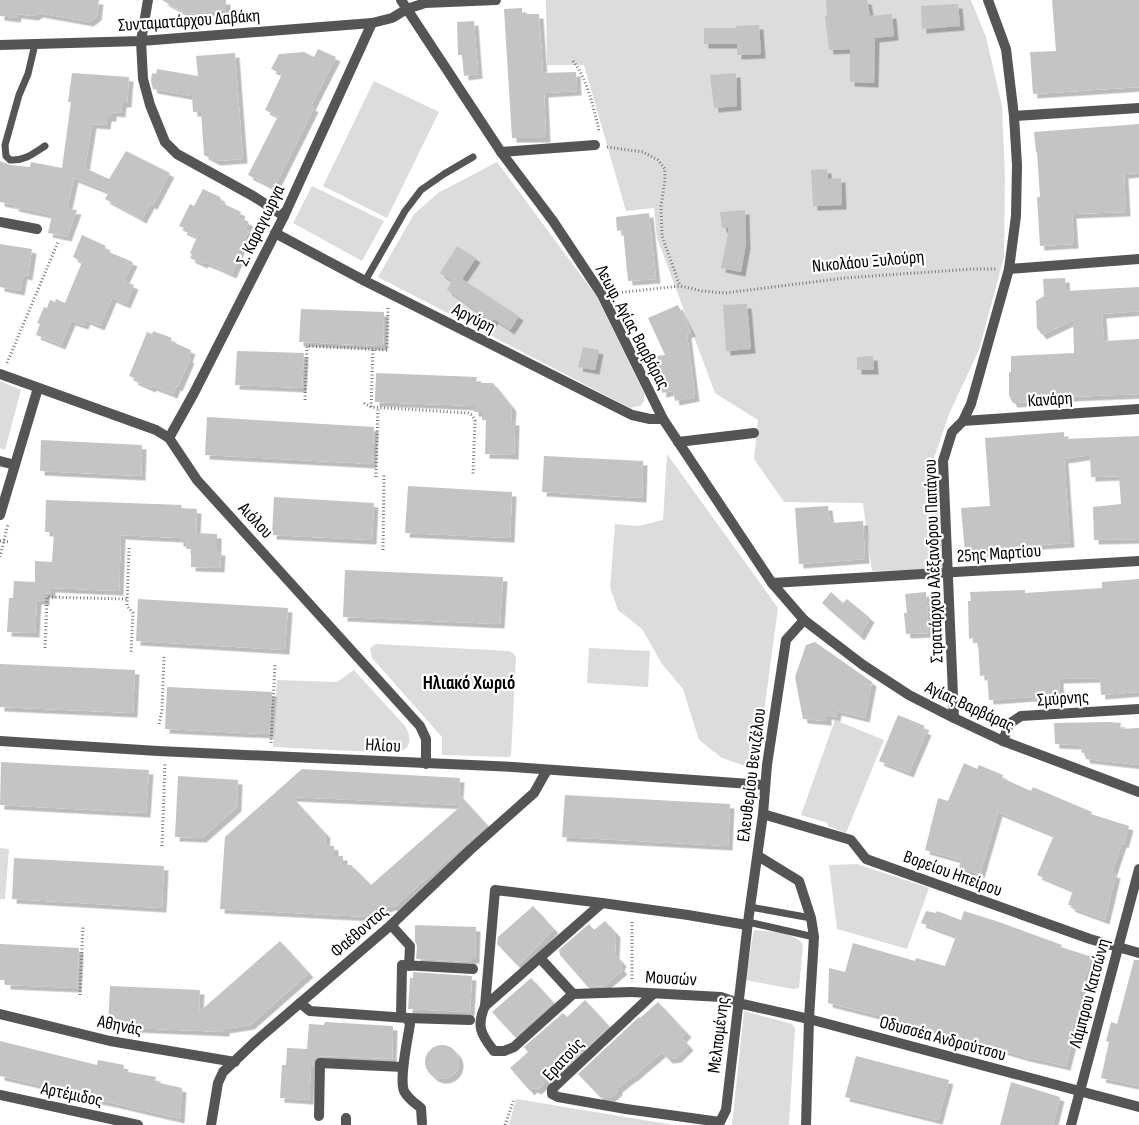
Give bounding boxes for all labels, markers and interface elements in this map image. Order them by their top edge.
street label: Συνταματάρχου Δαβάκη [117,5,261,36]
street label: Σ. Καραγιωργα [232,181,289,269]
street label: Νικολάου Ξυλούρη [811,246,925,277]
street label: Λεωφ. Αγίας Βαρβάρας [590,261,674,393]
street label: Αργύρη [448,298,499,338]
street label: Κανάρη [1027,387,1073,412]
street label: Στρατάρχου Αλέξανδρου Παπάγου [919,459,948,663]
street label: Αιόλου [233,497,277,543]
street label: 25ης Μαρτίου [956,540,1042,567]
district label: Ηλιακό Χωριό [423,672,515,695]
street label: Αγίας Βαρβάρας [921,676,1018,736]
street label: Σμύρνης [1036,686,1090,711]
street label: Ελευθερίου Βενιζέλου [733,707,770,843]
street label: Ηλίου [365,734,401,757]
street label: Βορείου Ηπείρου [901,846,1005,901]
street label: Φαέθοντος [326,901,392,962]
street label: Λάμπρου Κατσώνη [1065,936,1114,1051]
street label: Μουσών [645,967,697,990]
street label: Μελπομένης [703,996,734,1074]
street label: Αθηνάς [95,1011,144,1040]
street label: Οδυσσέα Ανδρούτσου [877,1011,1009,1066]
street label: Ερατούς [538,1033,588,1085]
street label: Αρτέμιδος [38,1078,105,1111]

